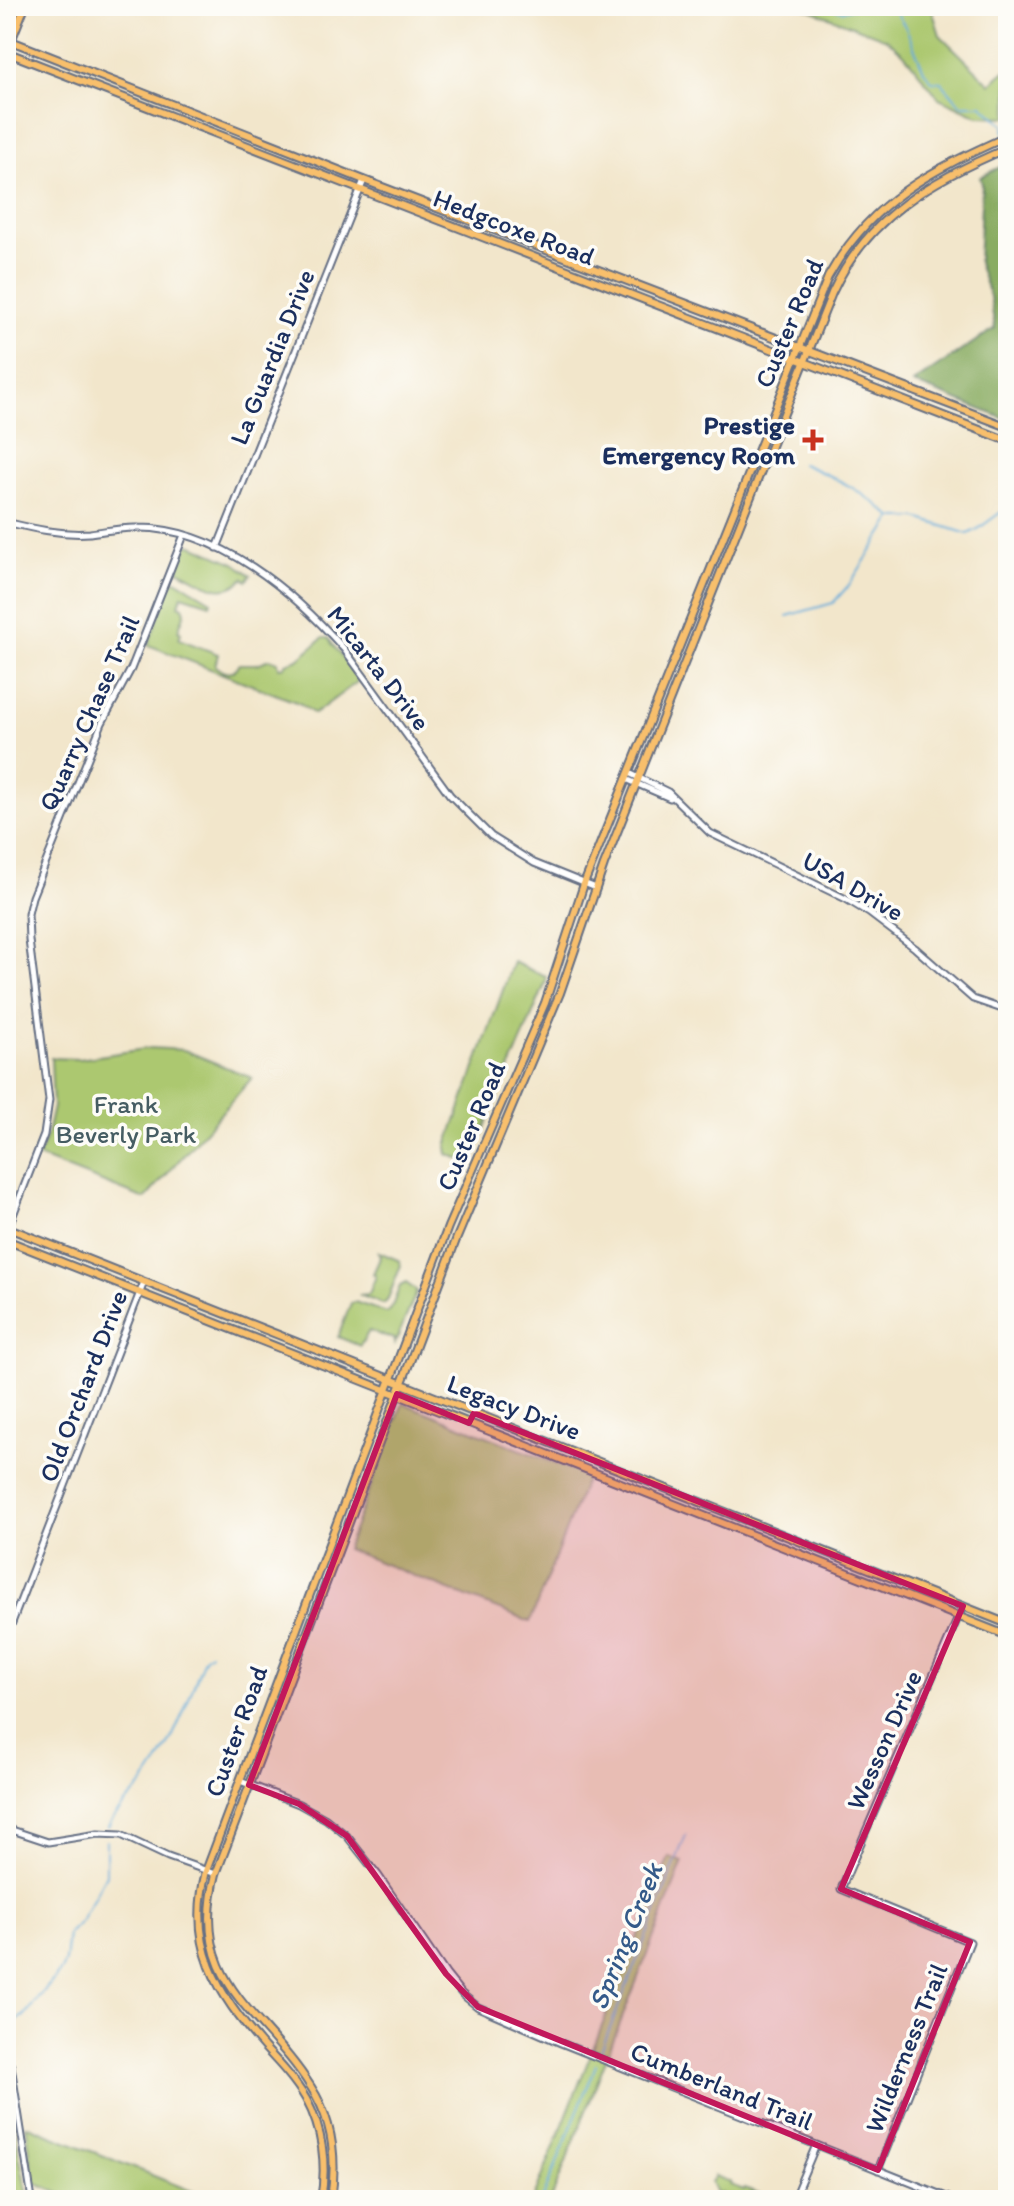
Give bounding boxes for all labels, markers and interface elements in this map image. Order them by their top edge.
street label: Hedgcoxe Road [429,182,599,272]
street label: Custer Road [747,253,831,393]
street label: La Guardia Drive [222,265,322,449]
place label: Prestige Emergency Room [602,409,795,471]
marker: Prestige Emergency Room [802,429,824,451]
street label: Micarta Drive [320,599,438,737]
street label: Quarry Chase Trail [32,610,146,816]
street label: USA Drive [796,844,910,928]
street label: Custer Road [429,1056,513,1196]
park label: Frank Beverly Park [56,1088,197,1150]
street label: Old Orchard Drive [32,1286,134,1486]
street label: Legacy Drive [443,1367,585,1447]
street label: Custer Road [197,1660,275,1801]
street label: Wesson Drive [839,1665,929,1815]
water label: Spring Creek [580,1857,670,2014]
street label: Wilderness Trail [857,1959,955,2137]
street label: Cumberland Trail [626,2035,818,2137]

